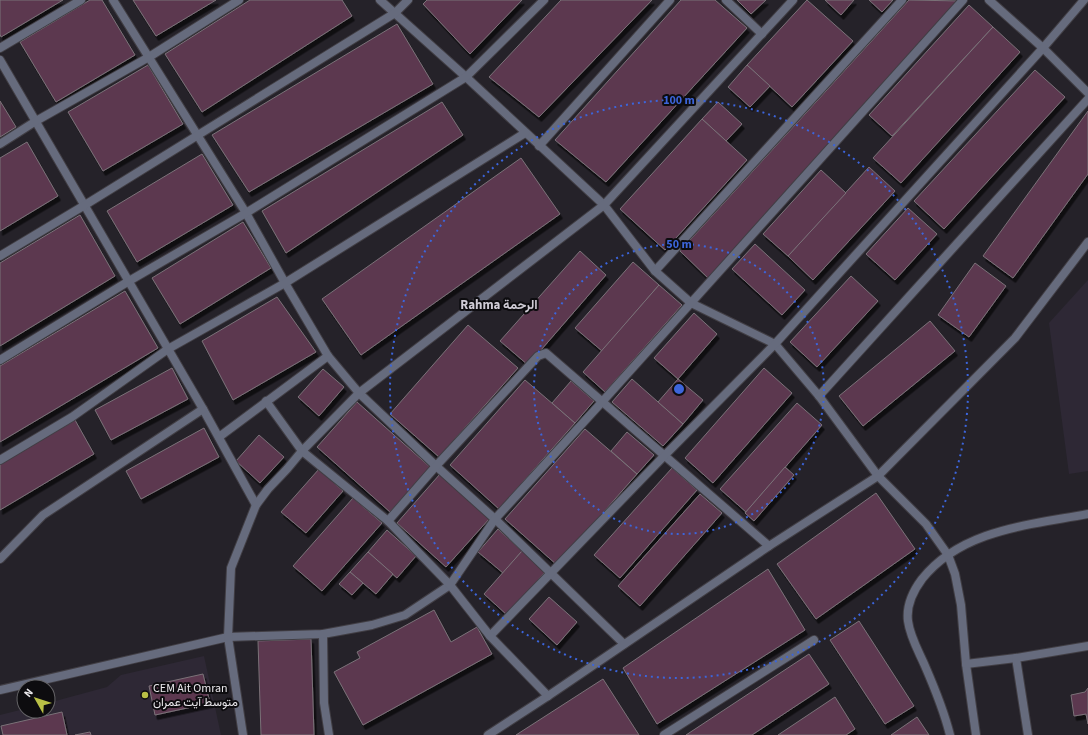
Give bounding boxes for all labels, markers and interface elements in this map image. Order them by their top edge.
text: 100 m [663,92,695,109]
text: 50 m [666,236,692,253]
district label: Rahma الرحمة [460,296,538,314]
centre of rings [672,382,686,396]
north arrow [16,679,56,719]
place label: CEM Ait Omran متوسط آيت عمران [153,680,238,711]
text: N [20,685,37,701]
marker: CEM Ait Omran متوسط آيت عمران [140,690,150,700]

